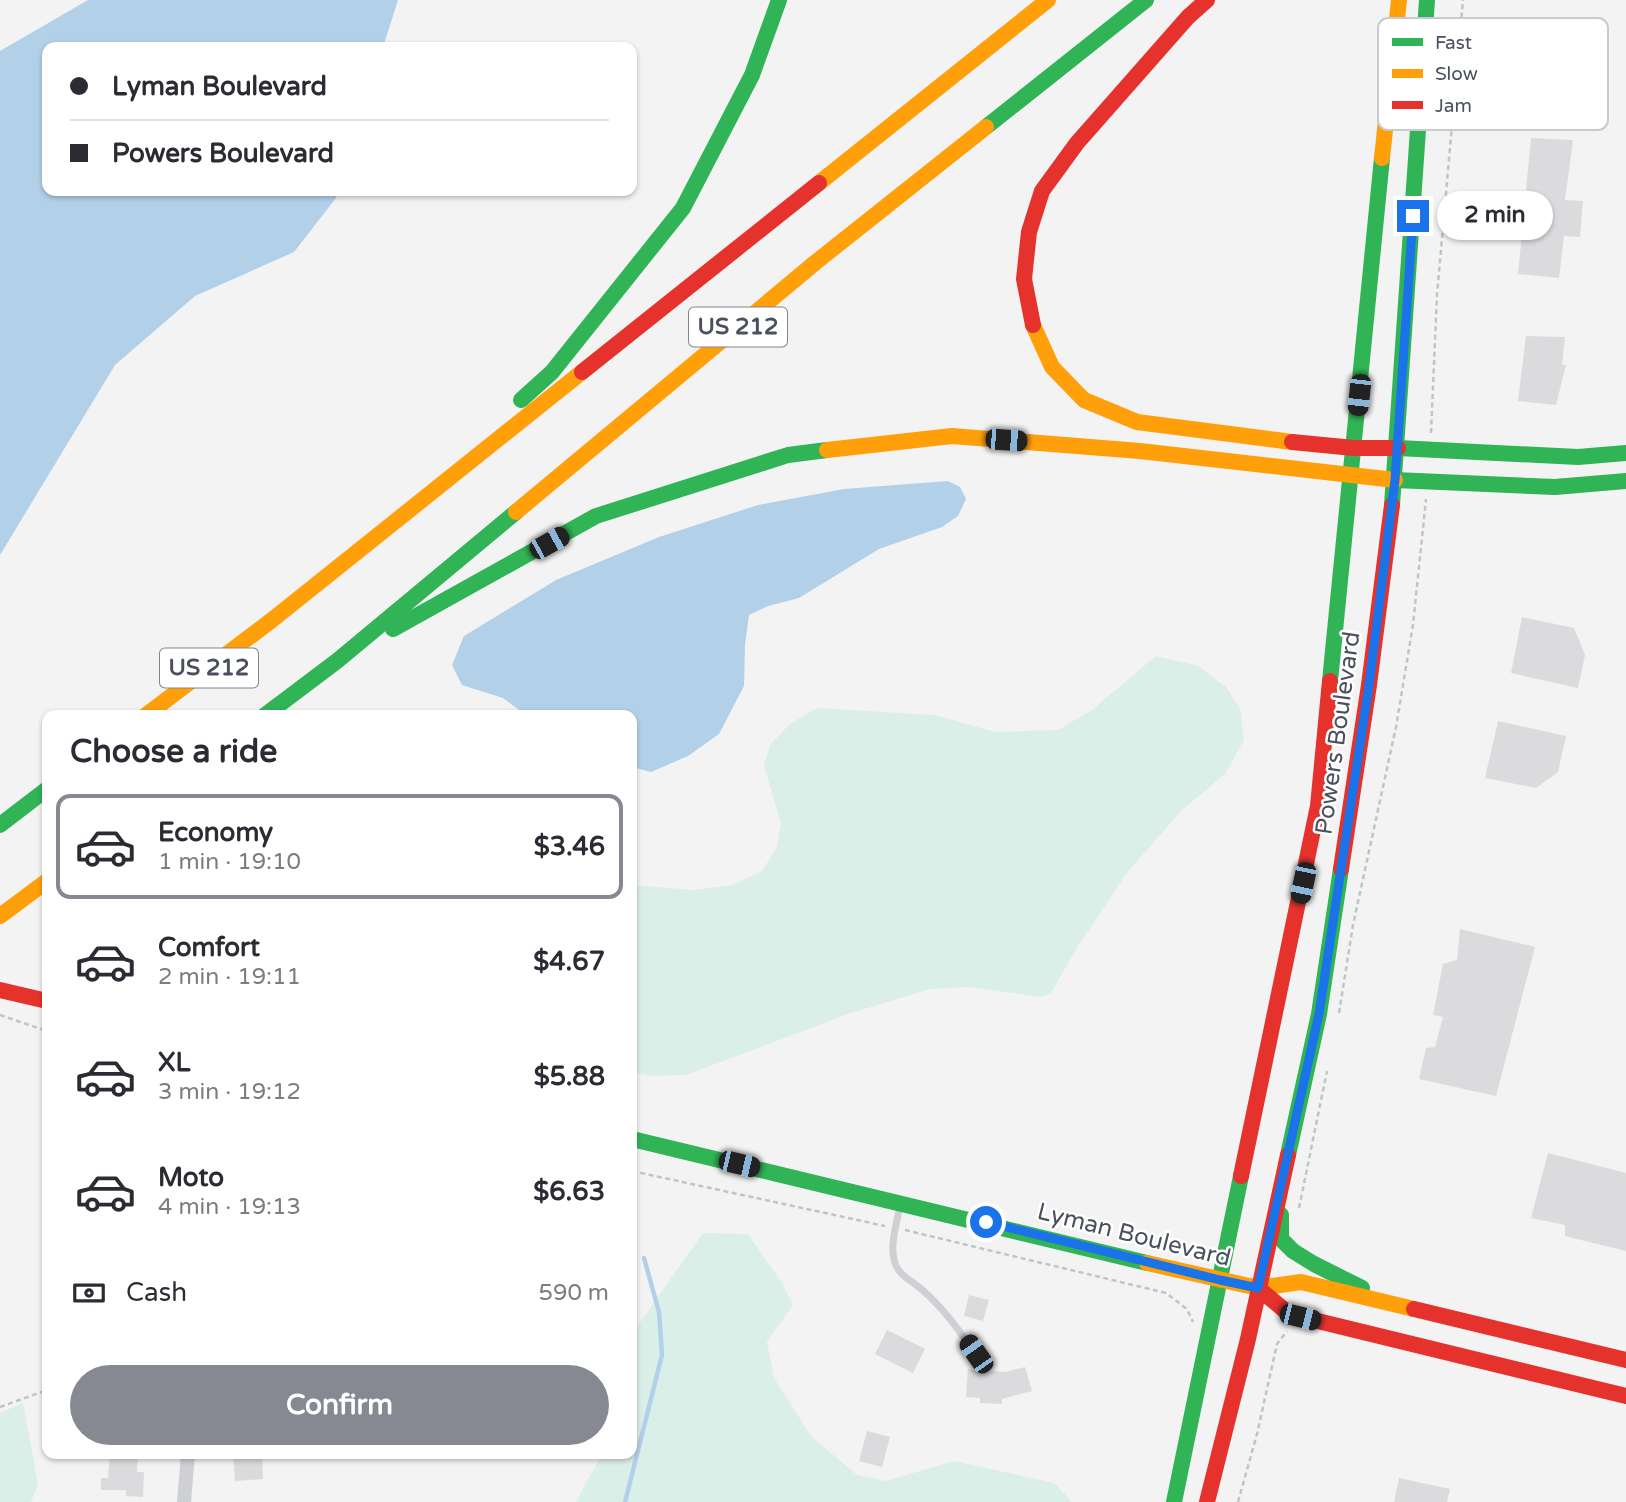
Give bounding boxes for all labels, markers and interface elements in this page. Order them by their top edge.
legend [1378,18,1608,130]
text: Fast [1435,32,1472,54]
text: Slow [1435,63,1478,85]
text: Lyman Boulevard [112,71,327,102]
text: Jam [1435,95,1472,117]
text: Powers Boulevard [112,138,334,169]
callout: 2 min [1438,192,1553,241]
route end [1397,200,1429,232]
text: 2 min [1464,201,1526,229]
road number: US 212 [689,308,787,346]
car [1347,373,1372,417]
car [985,428,1028,452]
car [526,524,573,562]
street label: Powers Boulevard [1309,630,1367,836]
road number: US 212 [160,648,258,688]
text: Choose a ride [70,733,277,771]
icon: car [74,815,137,878]
text: Economy [158,817,273,848]
text: $3.46 [534,831,605,862]
text: 1 min · 19:10 [158,848,301,876]
car [1289,860,1318,906]
icon: car [74,930,137,993]
text: Comfort [158,932,260,963]
text: $4.67 [533,946,605,977]
text: 2 min · 19:11 [158,963,301,991]
icon: car [74,1045,137,1108]
text: XL [158,1047,190,1078]
text: $5.88 [534,1061,605,1092]
text: 3 min · 19:12 [158,1078,301,1106]
car [717,1149,762,1179]
icon: car [74,1160,137,1223]
text: Moto [158,1162,224,1193]
text: $6.63 [533,1176,605,1207]
text: 4 min · 19:13 [158,1193,301,1221]
street label: Lyman Boulevard [1034,1197,1234,1273]
route start [970,1206,1002,1238]
icon: cash [70,1274,108,1312]
text: Cash [126,1277,187,1308]
text: 590 m [539,1279,609,1307]
car [1278,1302,1323,1332]
car [956,1331,997,1377]
button: Confirm [70,1365,609,1445]

